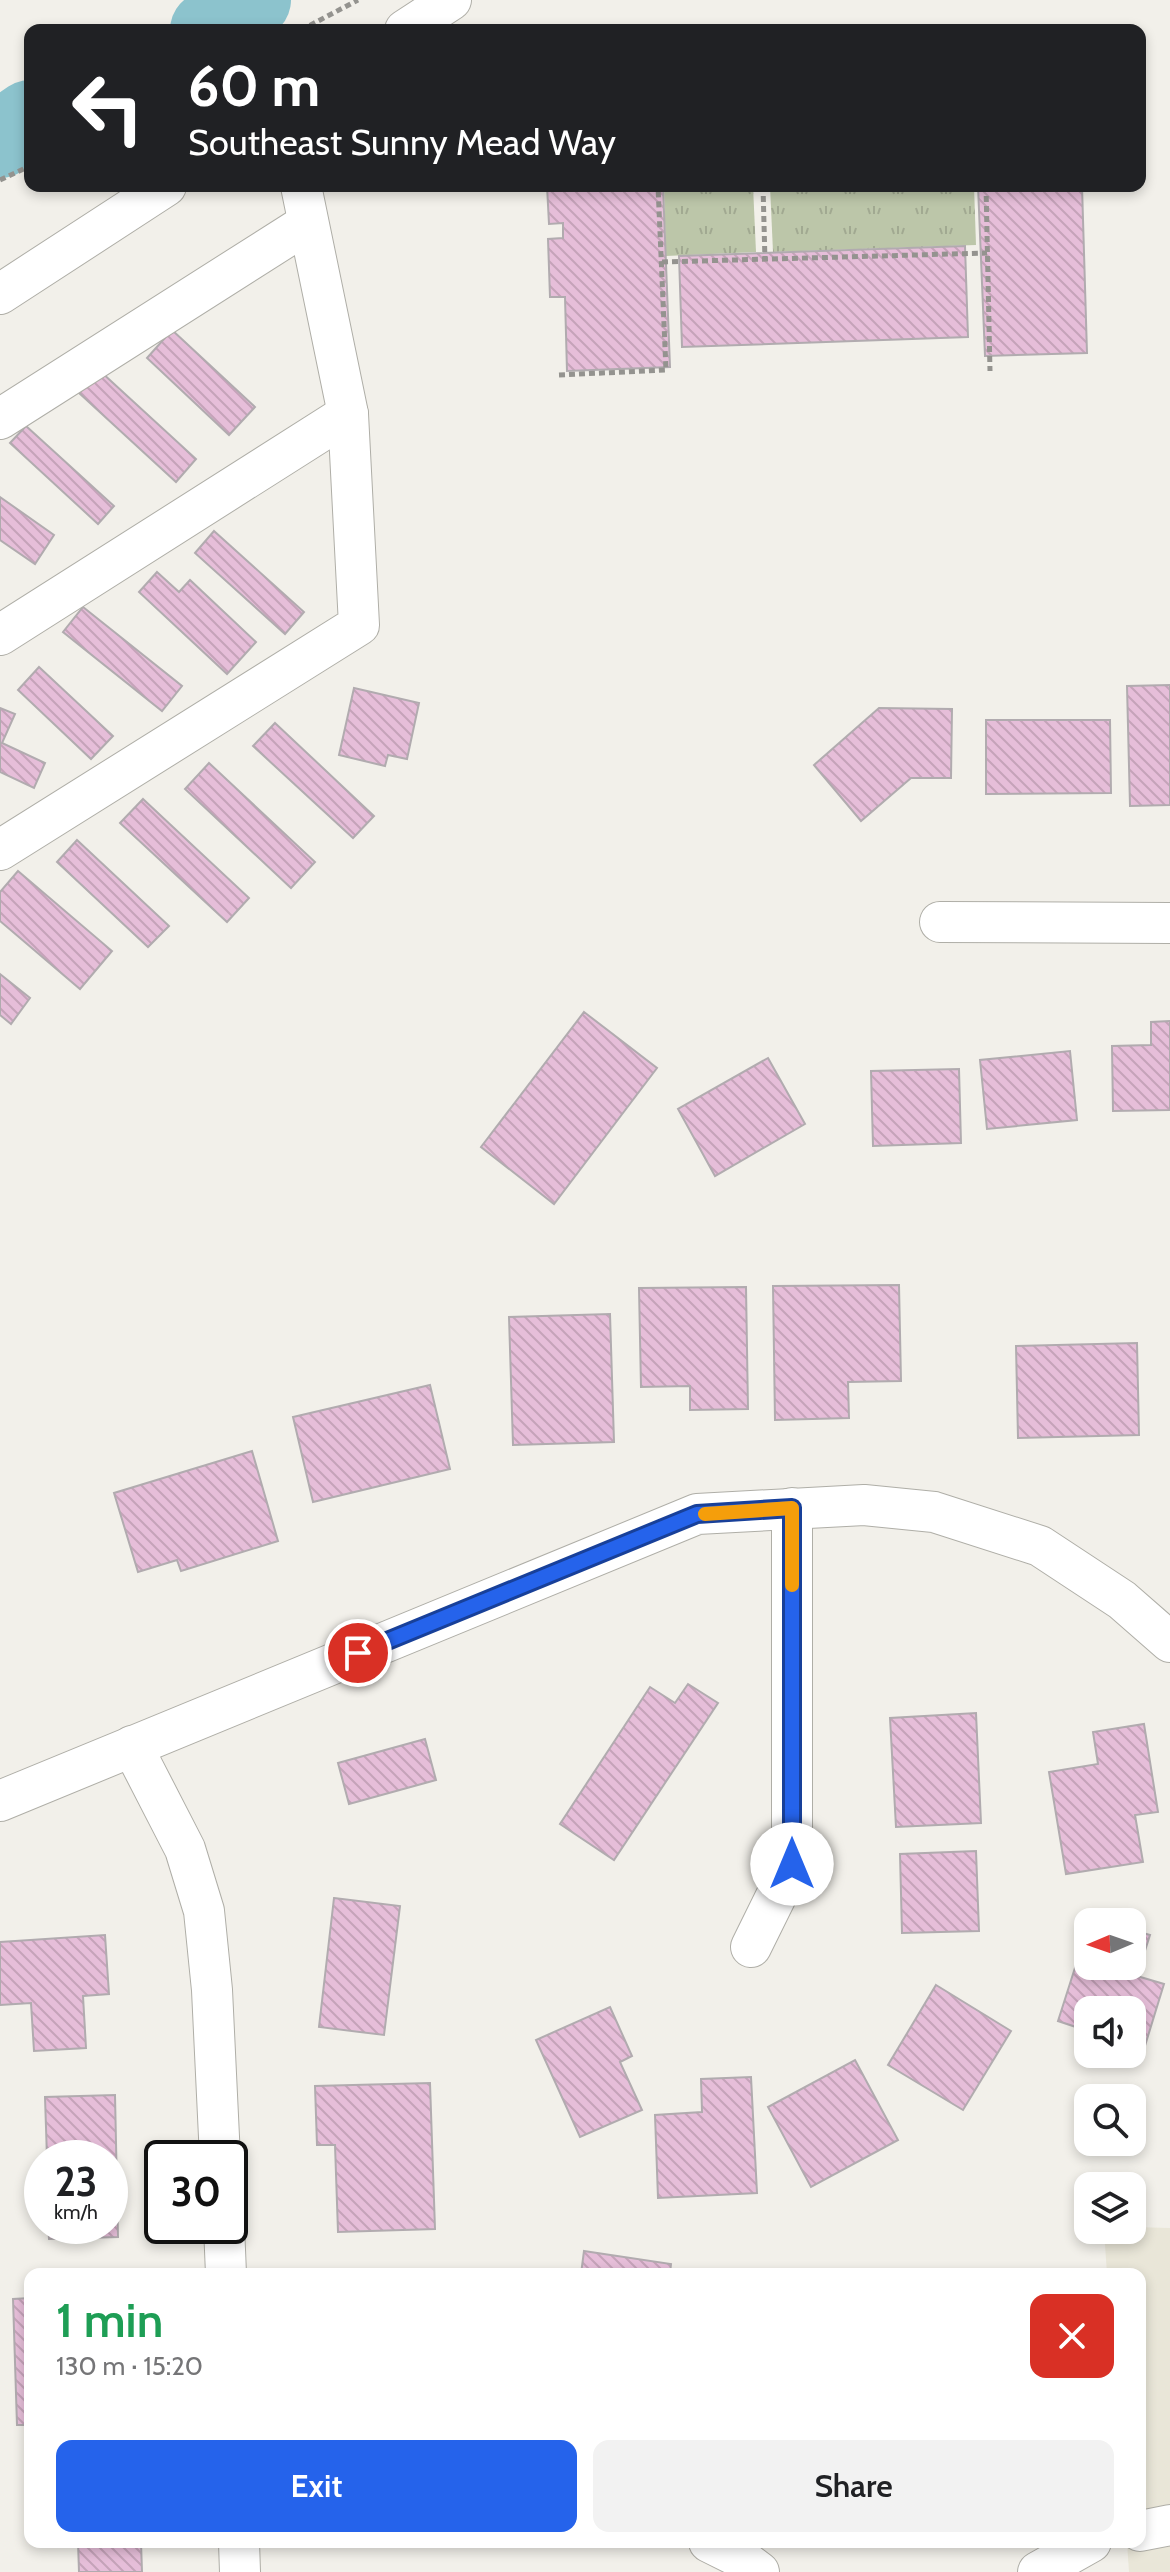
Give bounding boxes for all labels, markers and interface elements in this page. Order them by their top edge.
text: 60 m [188,52,320,120]
icon: left [56,56,160,160]
text: Southeast Sunny Mead Way [188,120,616,164]
pin [324,1619,392,1687]
icon: arrive [336,1631,380,1675]
position arrow [750,1822,834,1906]
north arrow [1074,1908,1146,1980]
map controls [1074,1908,1146,2244]
button: sound [1074,1996,1146,2068]
button: search [1074,2084,1146,2156]
speed limit sign: 30 [144,2140,248,2244]
text: 23 [55,2157,97,2206]
button: layers [1074,2172,1146,2244]
text: km/h [54,2200,98,2224]
text: 1 min [56,2291,163,2349]
button: close [1030,2294,1114,2378]
text: 130 m · 15:20 [56,2350,203,2382]
button: Exit [56,2440,577,2532]
button: Share [593,2440,1114,2532]

